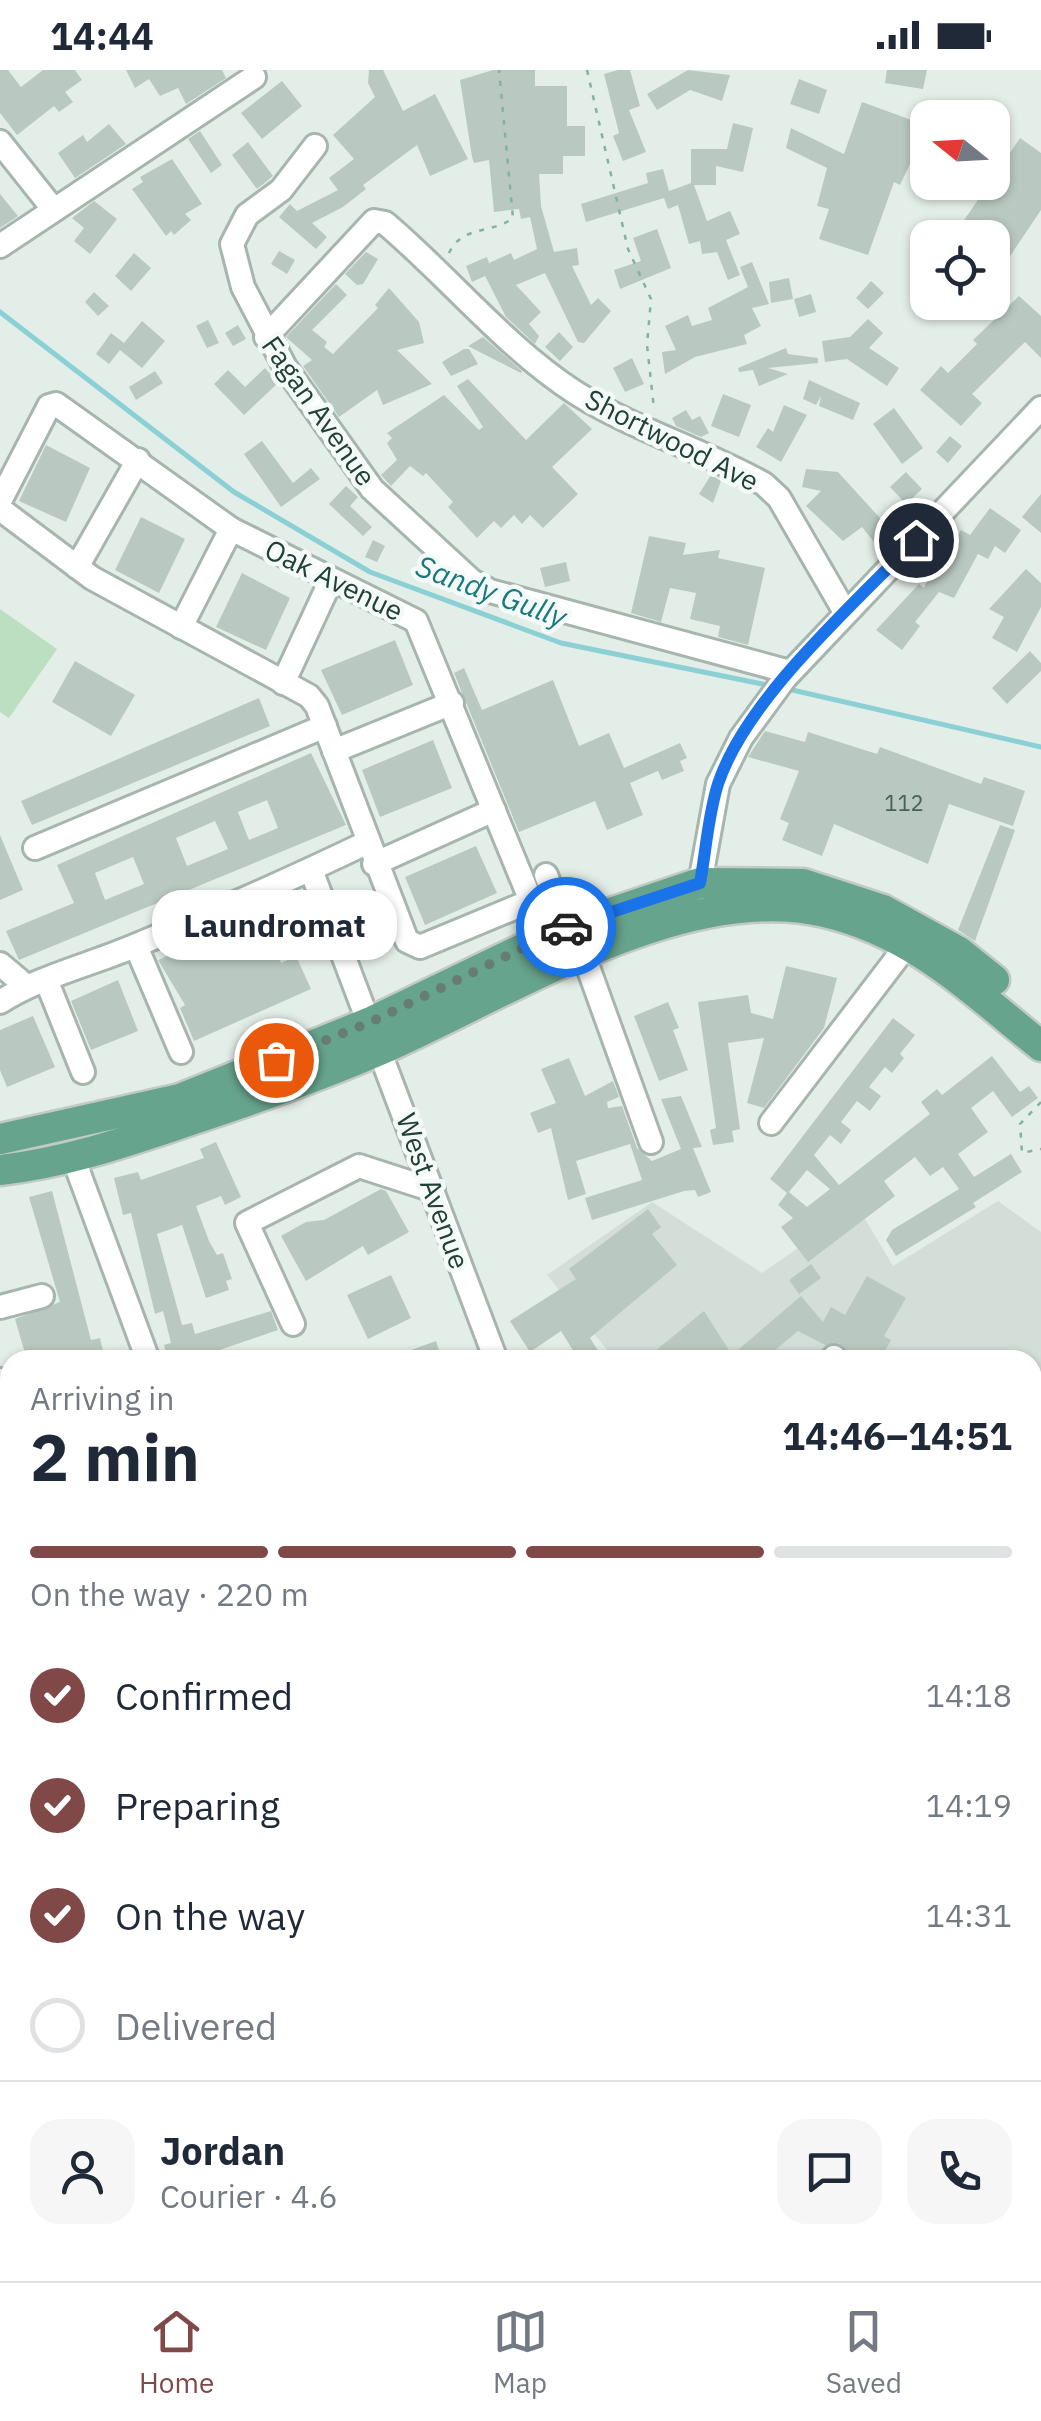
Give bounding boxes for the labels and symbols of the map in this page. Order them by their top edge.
north arrow [910,100,1010,200]
street label: Fagan Avenue [254,328,385,493]
street label: Shortwood Ave [579,380,765,499]
pin [874,498,959,583]
street label: Oak Avenue [259,530,410,629]
water label: Sandy Gully [411,545,574,636]
house number: 112 [884,788,924,817]
courier [516,877,616,977]
callout: Laundromat [154,890,398,960]
pin [234,1018,319,1103]
street label: West Avenue [388,1108,479,1274]

